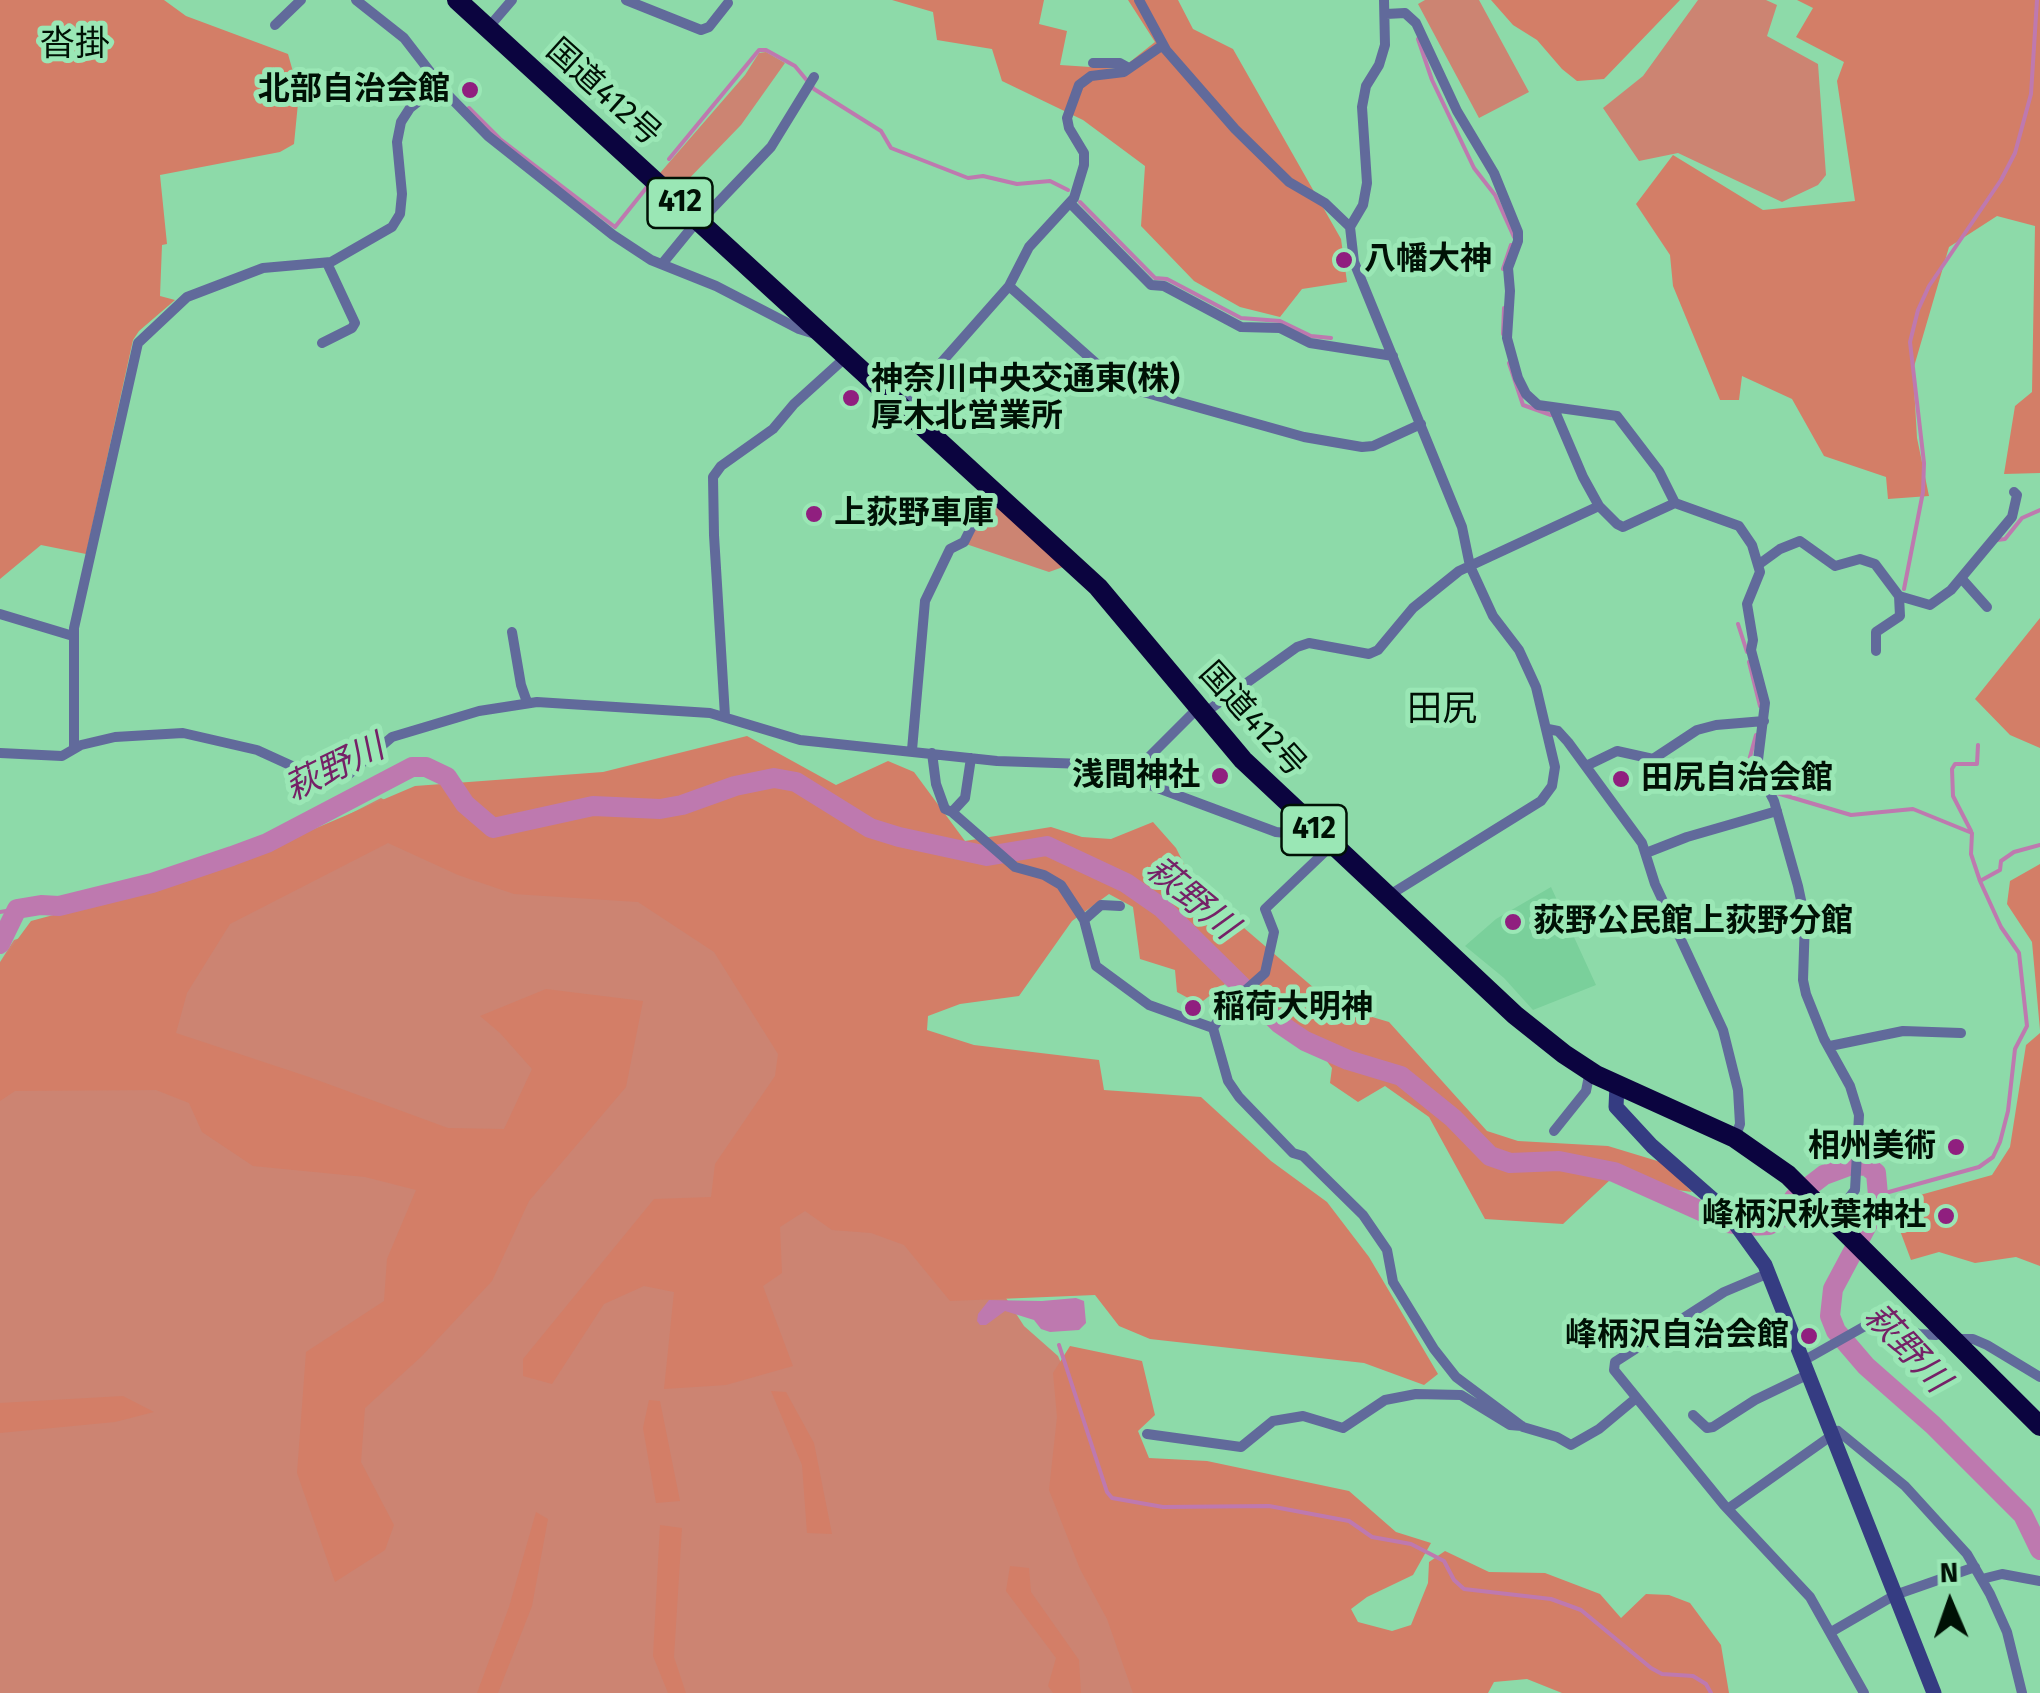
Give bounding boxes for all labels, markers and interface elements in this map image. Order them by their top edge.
district label: 沓掛 [40,24,110,66]
street label: 国道412号 [538,32,668,154]
place label: 北部自治会館 [258,71,450,109]
marker: 北部自治会館 [459,79,481,101]
road number: 412 [648,178,712,228]
place label: 八幡大神 [1364,241,1492,279]
marker: 八幡大神 [1333,249,1355,271]
place label: 神奈川中央交通東(株) 厚木北営業所 [871,361,1180,436]
marker: 神奈川中央交通東(株) 厚木北営業所 [840,387,862,409]
place label: 上荻野車庫 [834,495,994,533]
marker: 上荻野車庫 [803,503,825,525]
street label: 国道412号 [1191,655,1313,785]
district label: 田尻 [1407,689,1477,731]
water label: 萩野川 [279,727,391,811]
place label: 浅間神社 [1072,757,1200,795]
place label: 田尻自治会館 [1641,760,1833,798]
marker: 浅間神社 [1209,765,1231,787]
marker: 田尻自治会館 [1610,768,1632,790]
road number: 412 [1282,805,1346,855]
water label: 萩野川 [1137,849,1245,949]
place label: 荻野公民館上荻野分館 [1533,903,1853,941]
marker: 荻野公民館上荻野分館 [1502,911,1524,933]
place label: 稲荷大明神 [1213,989,1373,1027]
marker: 稲荷大明神 [1182,997,1204,1019]
place label: 相州美術 [1808,1128,1936,1166]
marker: 相州美術 [1945,1136,1967,1158]
place label: 峰柄沢秋葉神社 [1702,1197,1926,1235]
marker: 峰柄沢秋葉神社 [1935,1205,1957,1227]
water label: 萩野川 [1855,1296,1957,1402]
place label: 峰柄沢自治会館 [1565,1317,1789,1355]
marker: 峰柄沢自治会館 [1798,1325,1820,1347]
north arrow [1900,1553,2000,1653]
text: N [1939,1556,1959,1589]

